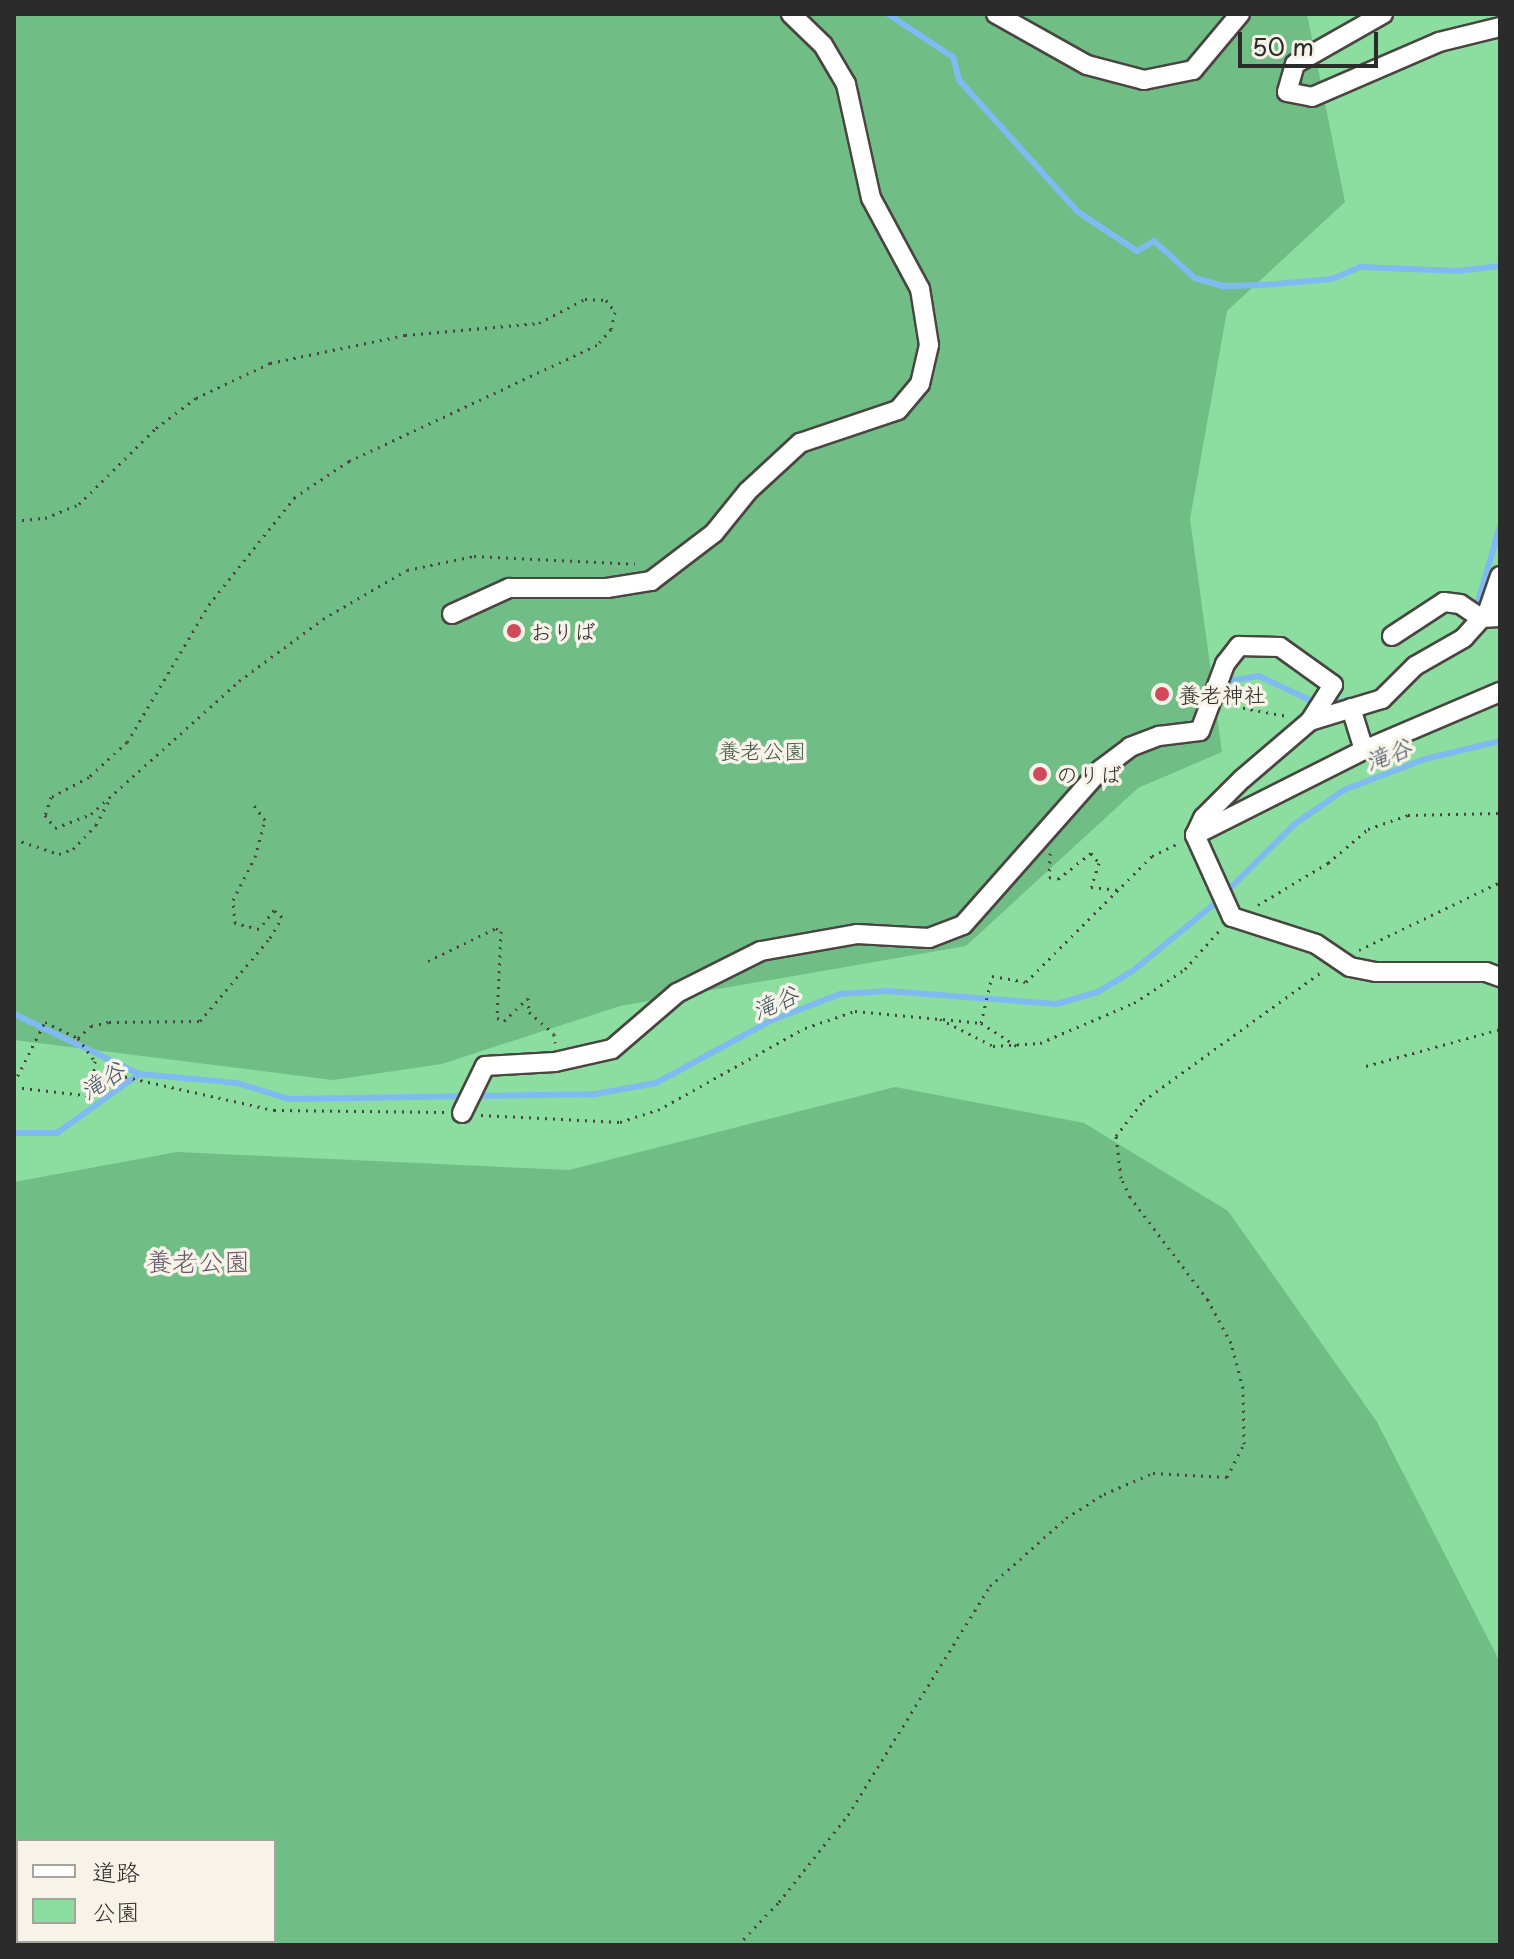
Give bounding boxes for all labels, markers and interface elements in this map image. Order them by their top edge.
scale bar [1242,16,1382,66]
text: 50 m [1252,28,1314,64]
place label: おりば [530,618,596,644]
marker: おりば [505,622,523,640]
place label: 養老神社 [1178,681,1266,707]
marker: 養老神社 [1153,685,1171,703]
water label: 滝谷 [1360,732,1416,776]
park label: 養老公園 [718,737,806,763]
place label: のりば [1056,761,1122,787]
marker: のりば [1031,765,1049,783]
water label: 滝谷 [747,979,803,1025]
water label: 滝谷 [74,1055,130,1105]
district label: 養老公園 [146,1245,250,1277]
legend [16,1839,276,1943]
text: 道路 [92,1853,140,1889]
text: 公園 [92,1893,140,1929]

